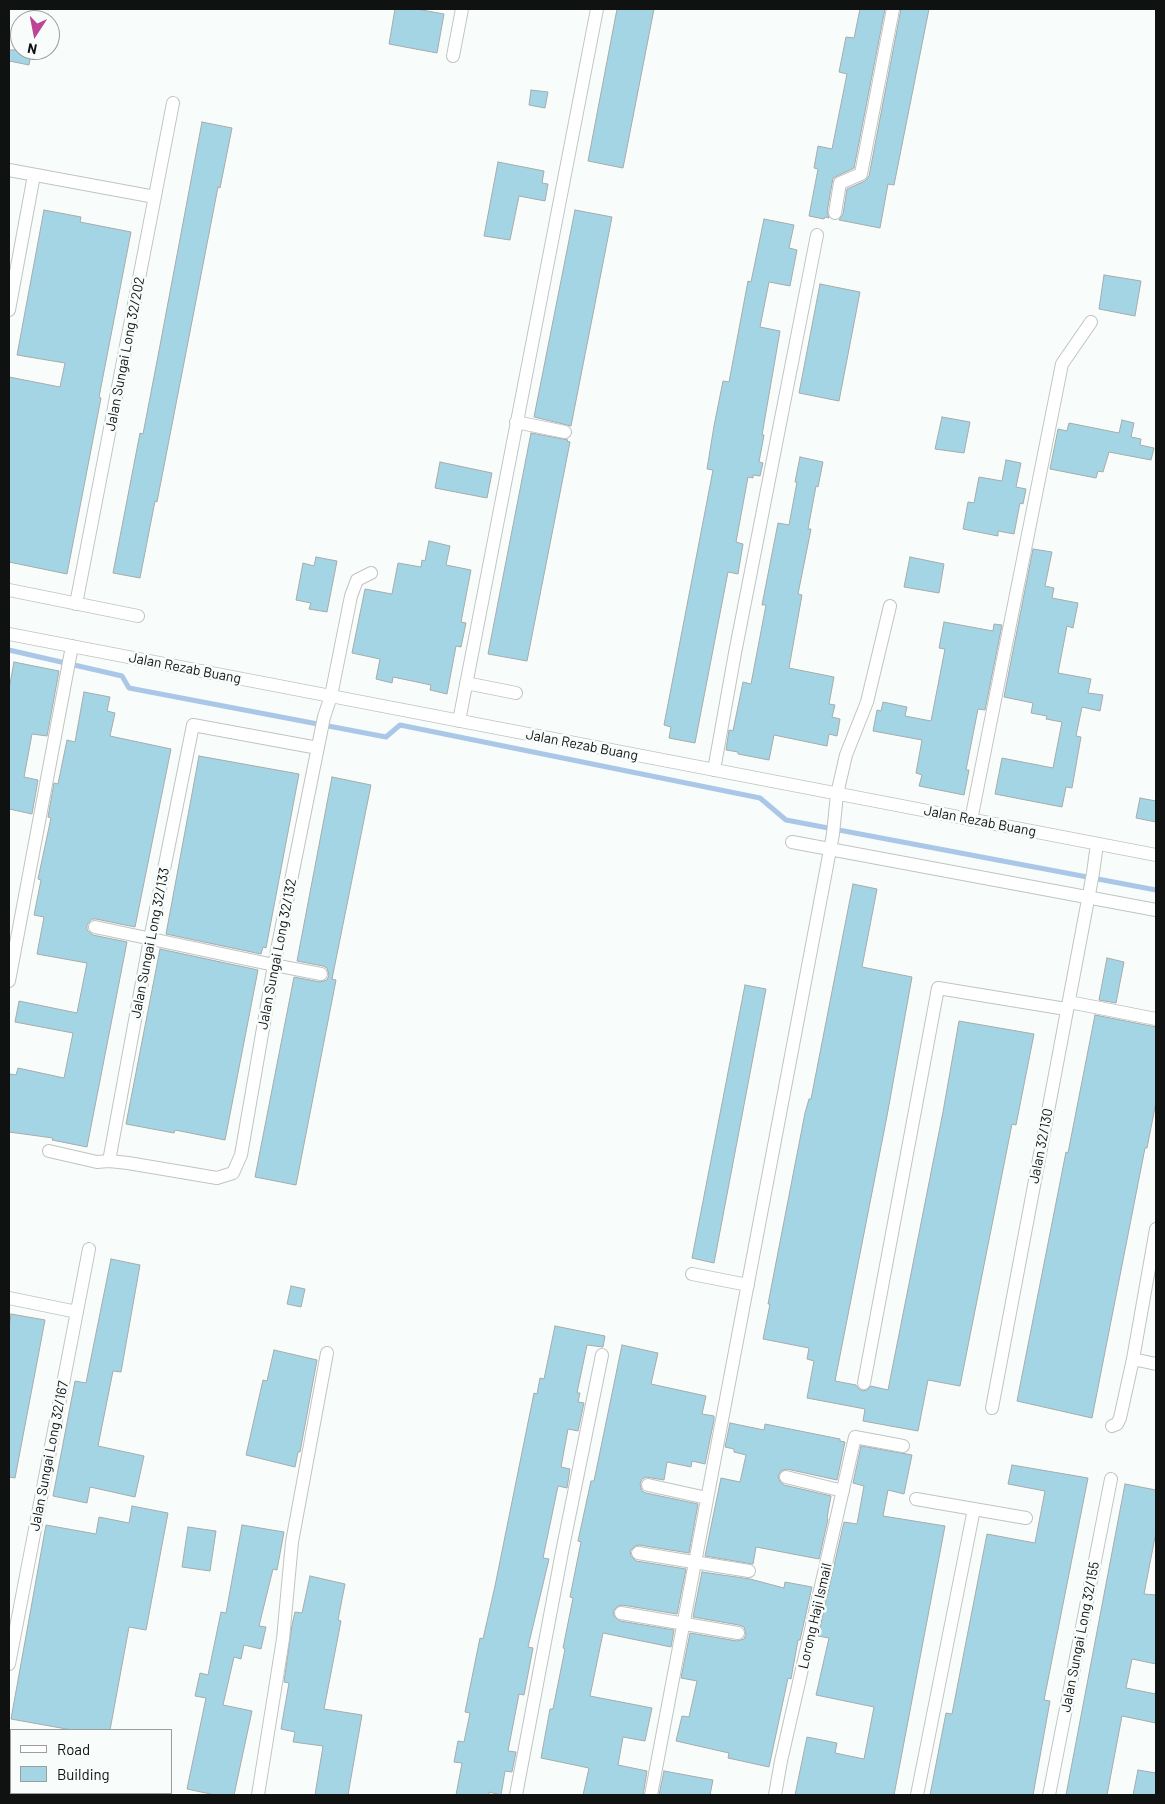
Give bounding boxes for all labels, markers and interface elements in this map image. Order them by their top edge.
north arrow [10,10,60,60]
text: N [26,40,38,58]
street label: Jalan Sungai Long 32/202 [102,275,148,433]
street label: Jalan Rezab Buang [127,649,243,687]
street label: Jalan Rezab Buang [524,726,640,764]
street label: Jalan Rezab Buang [922,802,1038,840]
street label: Jalan Sungai Long 32/133 [127,866,173,1020]
street label: Jalan Sungai Long 32/132 [254,877,300,1031]
street label: Jalan 32/130 [1025,1107,1057,1185]
street label: Jalan Sungai Long 32/167 [26,1379,72,1533]
street label: Jalan Sungai Long 32/155 [1057,1560,1103,1714]
street label: Lorong Haji Ismail [795,1561,835,1671]
legend [10,1729,172,1794]
text: Road [57,1740,90,1758]
text: Building [57,1765,110,1783]

